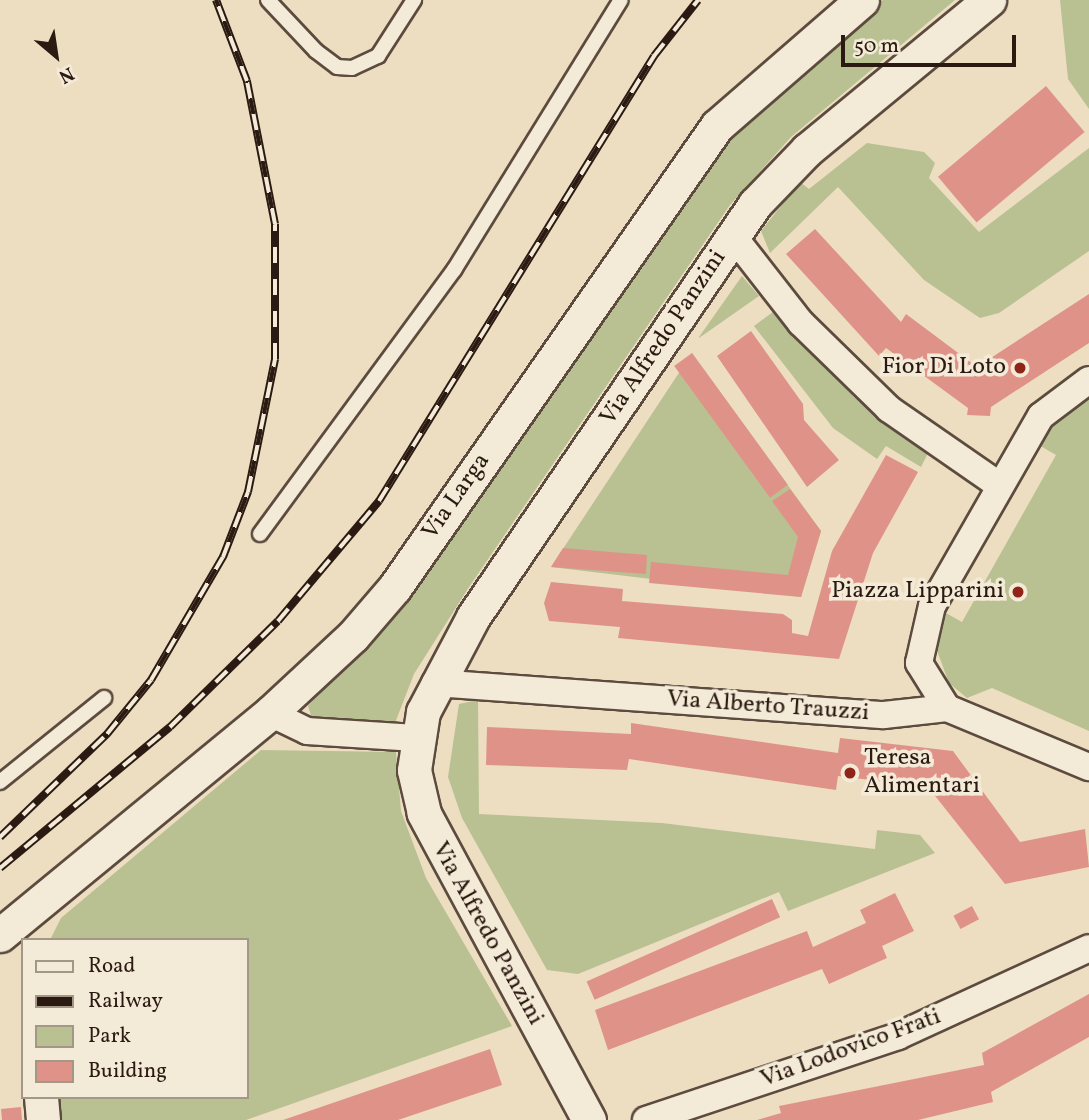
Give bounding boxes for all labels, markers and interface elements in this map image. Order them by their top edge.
north arrow [21,21,91,91]
scale bar [844,21,1019,65]
text: 50 m [854,32,899,61]
text: N [54,60,79,89]
street label: Via Alfredo Panzini [595,245,733,431]
place label: Fior Di Loto [882,354,1006,382]
marker: Fior Di Loto [1012,360,1028,376]
street label: Via Larga [417,448,497,546]
place label: Piazza Lipparini [831,578,1004,606]
marker: Piazza Lipparini [1010,584,1026,600]
street label: Via Alberto Trauzzi [665,686,871,728]
place label: Teresa Alimentari [864,745,980,801]
marker: Teresa Alimentari [842,765,858,781]
street label: Via Alfredo Panzini [425,837,549,1031]
legend [21,938,248,1099]
text: Road [88,952,135,981]
text: Railway [88,987,163,1016]
street label: Via Lodovico Frati [757,1003,945,1095]
text: Park [88,1022,131,1051]
text: Building [88,1057,167,1086]

